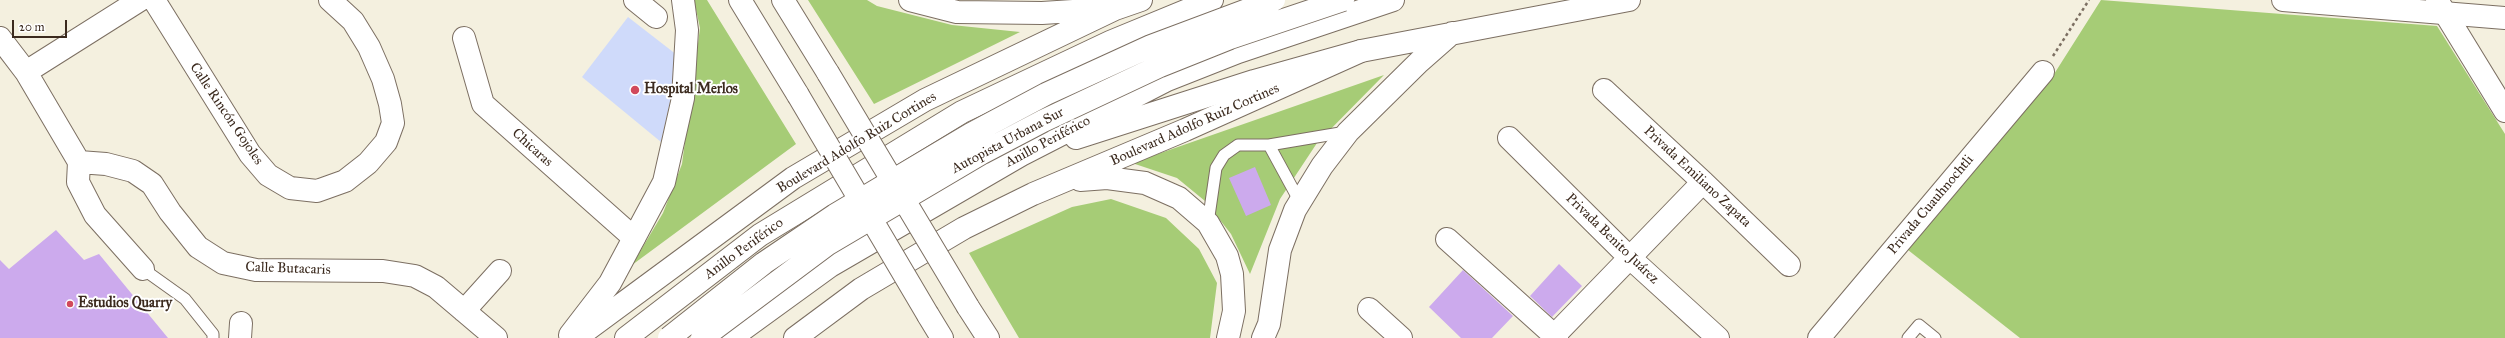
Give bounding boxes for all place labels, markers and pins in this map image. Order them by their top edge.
place label: Hospital Merlos [644,82,738,98]
marker: Hospital Merlos [629,84,641,96]
place label: Estudios Quarry [78,296,172,312]
marker: Estudios Quarry [65,299,75,309]

